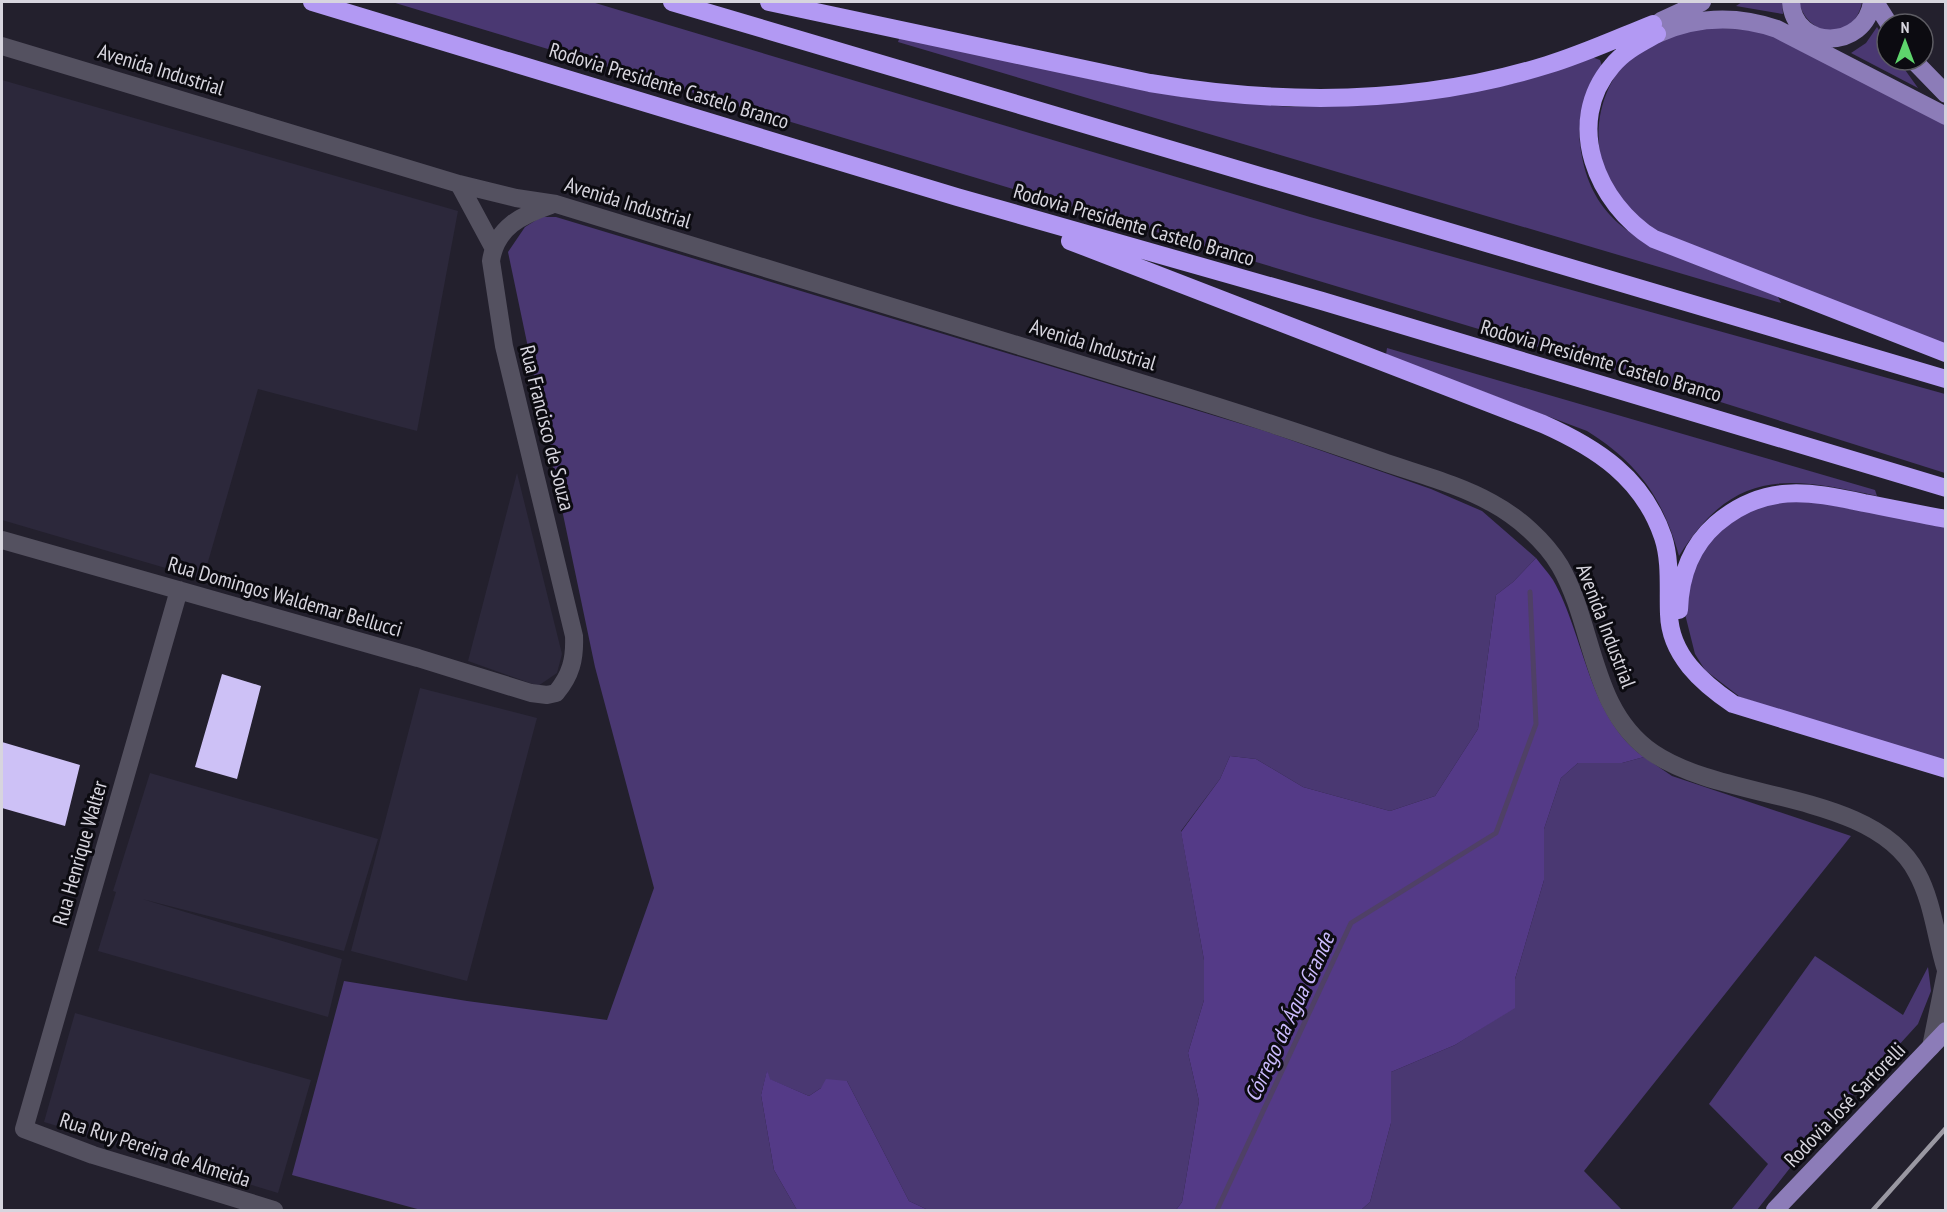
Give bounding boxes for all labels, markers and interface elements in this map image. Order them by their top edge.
north arrow [1875,12,1935,72]
text: N [1901,17,1909,37]
street label: Rodovia Presidente Castelo Branco [546,36,792,135]
street label: Avenida Industrial [95,38,228,102]
street label: Avenida Industrial [562,171,695,235]
street label: Rodovia Presidente Castelo Branco [1010,177,1258,272]
street label: Avenida Industrial [1027,313,1160,377]
street label: Rodovia Presidente Castelo Branco [1477,313,1725,408]
street label: Rua Francisco de Souza [514,343,581,513]
street label: Rua Domingos Waldemar Bellucci [165,550,405,643]
street label: Avenida Industrial [1570,560,1643,692]
street label: Rua Henrique Walter [46,777,113,928]
water label: Córrego da Água Grande [1238,927,1341,1106]
street label: Rodovia José Sartorelli [1778,1037,1911,1173]
street label: Rua Ruy Pereira de Almeida [56,1106,254,1193]

